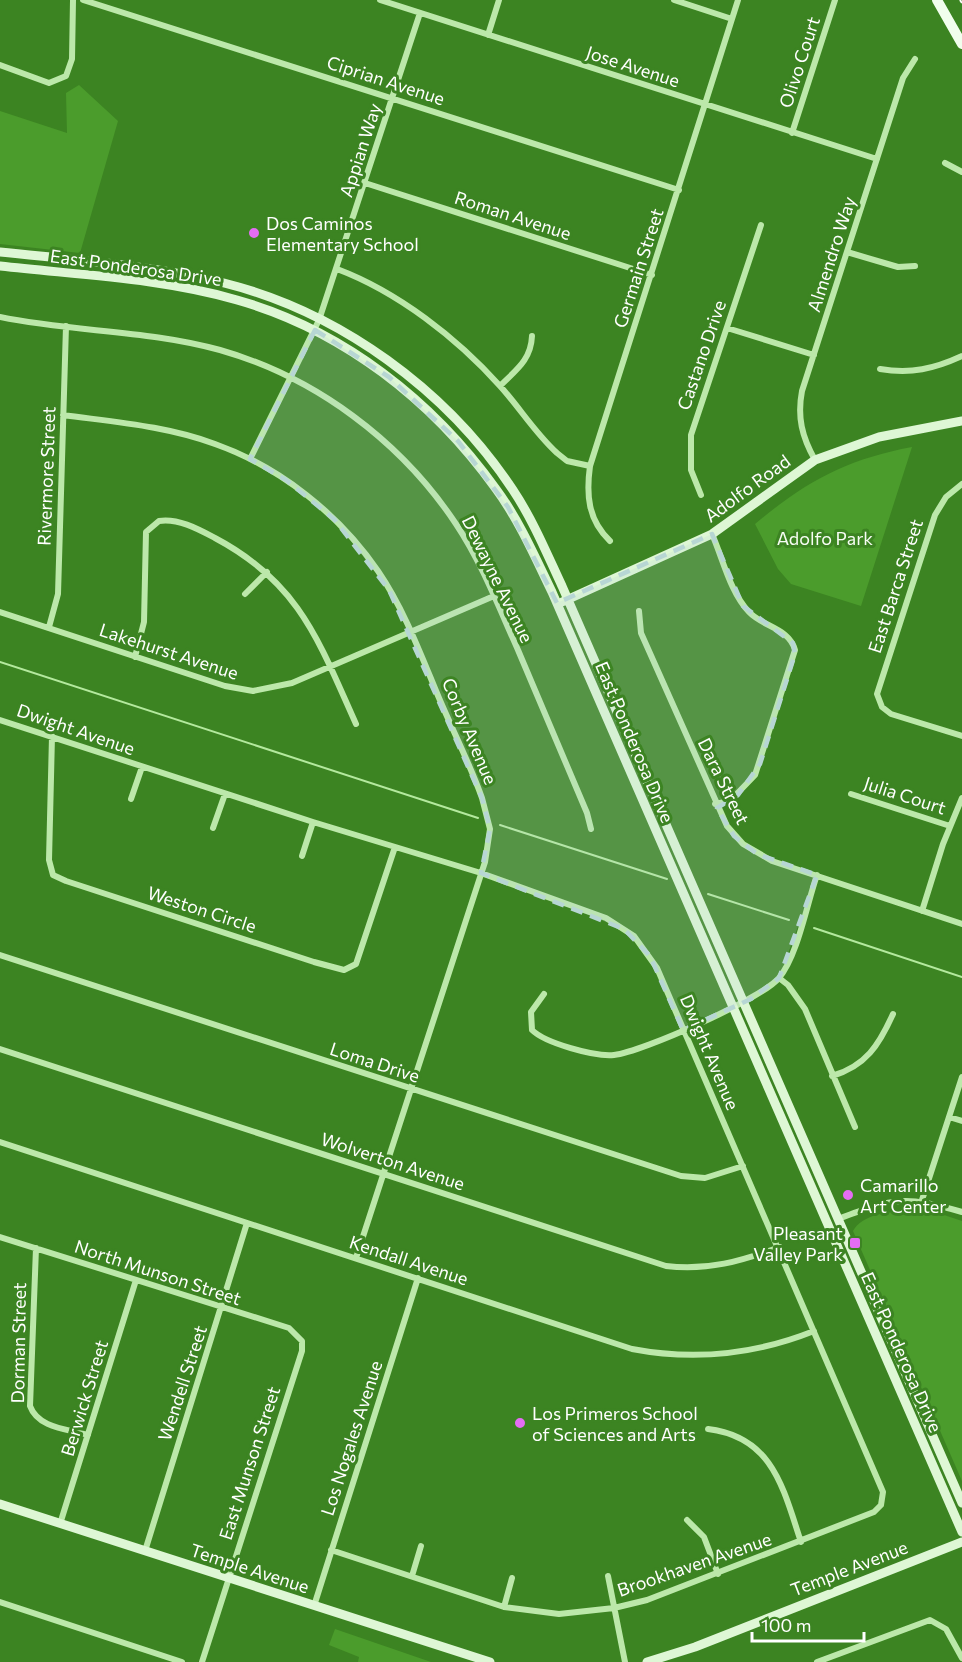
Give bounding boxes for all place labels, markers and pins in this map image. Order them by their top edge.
place label: Dos Caminos Elementary School [266,212,419,255]
marker: Dos Caminos Elementary School [247,226,261,240]
place label: Camarillo Art Center [860,1174,947,1217]
marker: Camarillo Art Center [841,1188,855,1202]
place label: Pleasant Valley Park [753,1222,843,1265]
marker: Pleasant Valley Park [848,1236,862,1250]
place label: Los Primeros School of Sciences and Arts [532,1402,698,1445]
marker: Los Primeros School of Sciences and Arts [513,1416,527,1430]

